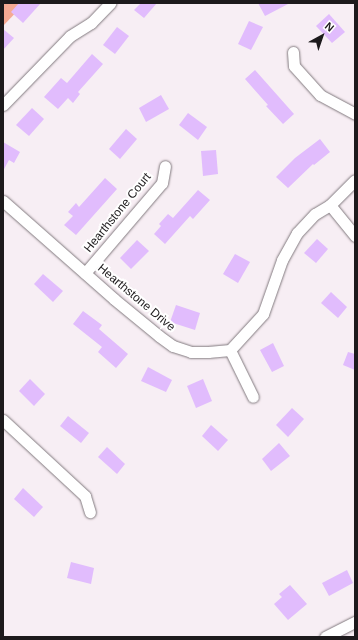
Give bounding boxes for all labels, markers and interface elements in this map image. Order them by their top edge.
north arrow [302,16,342,56]
text: N [323,20,337,34]
street label: Hearthstone Court [82,170,154,256]
street label: Hearthstone Drive [94,261,178,335]

